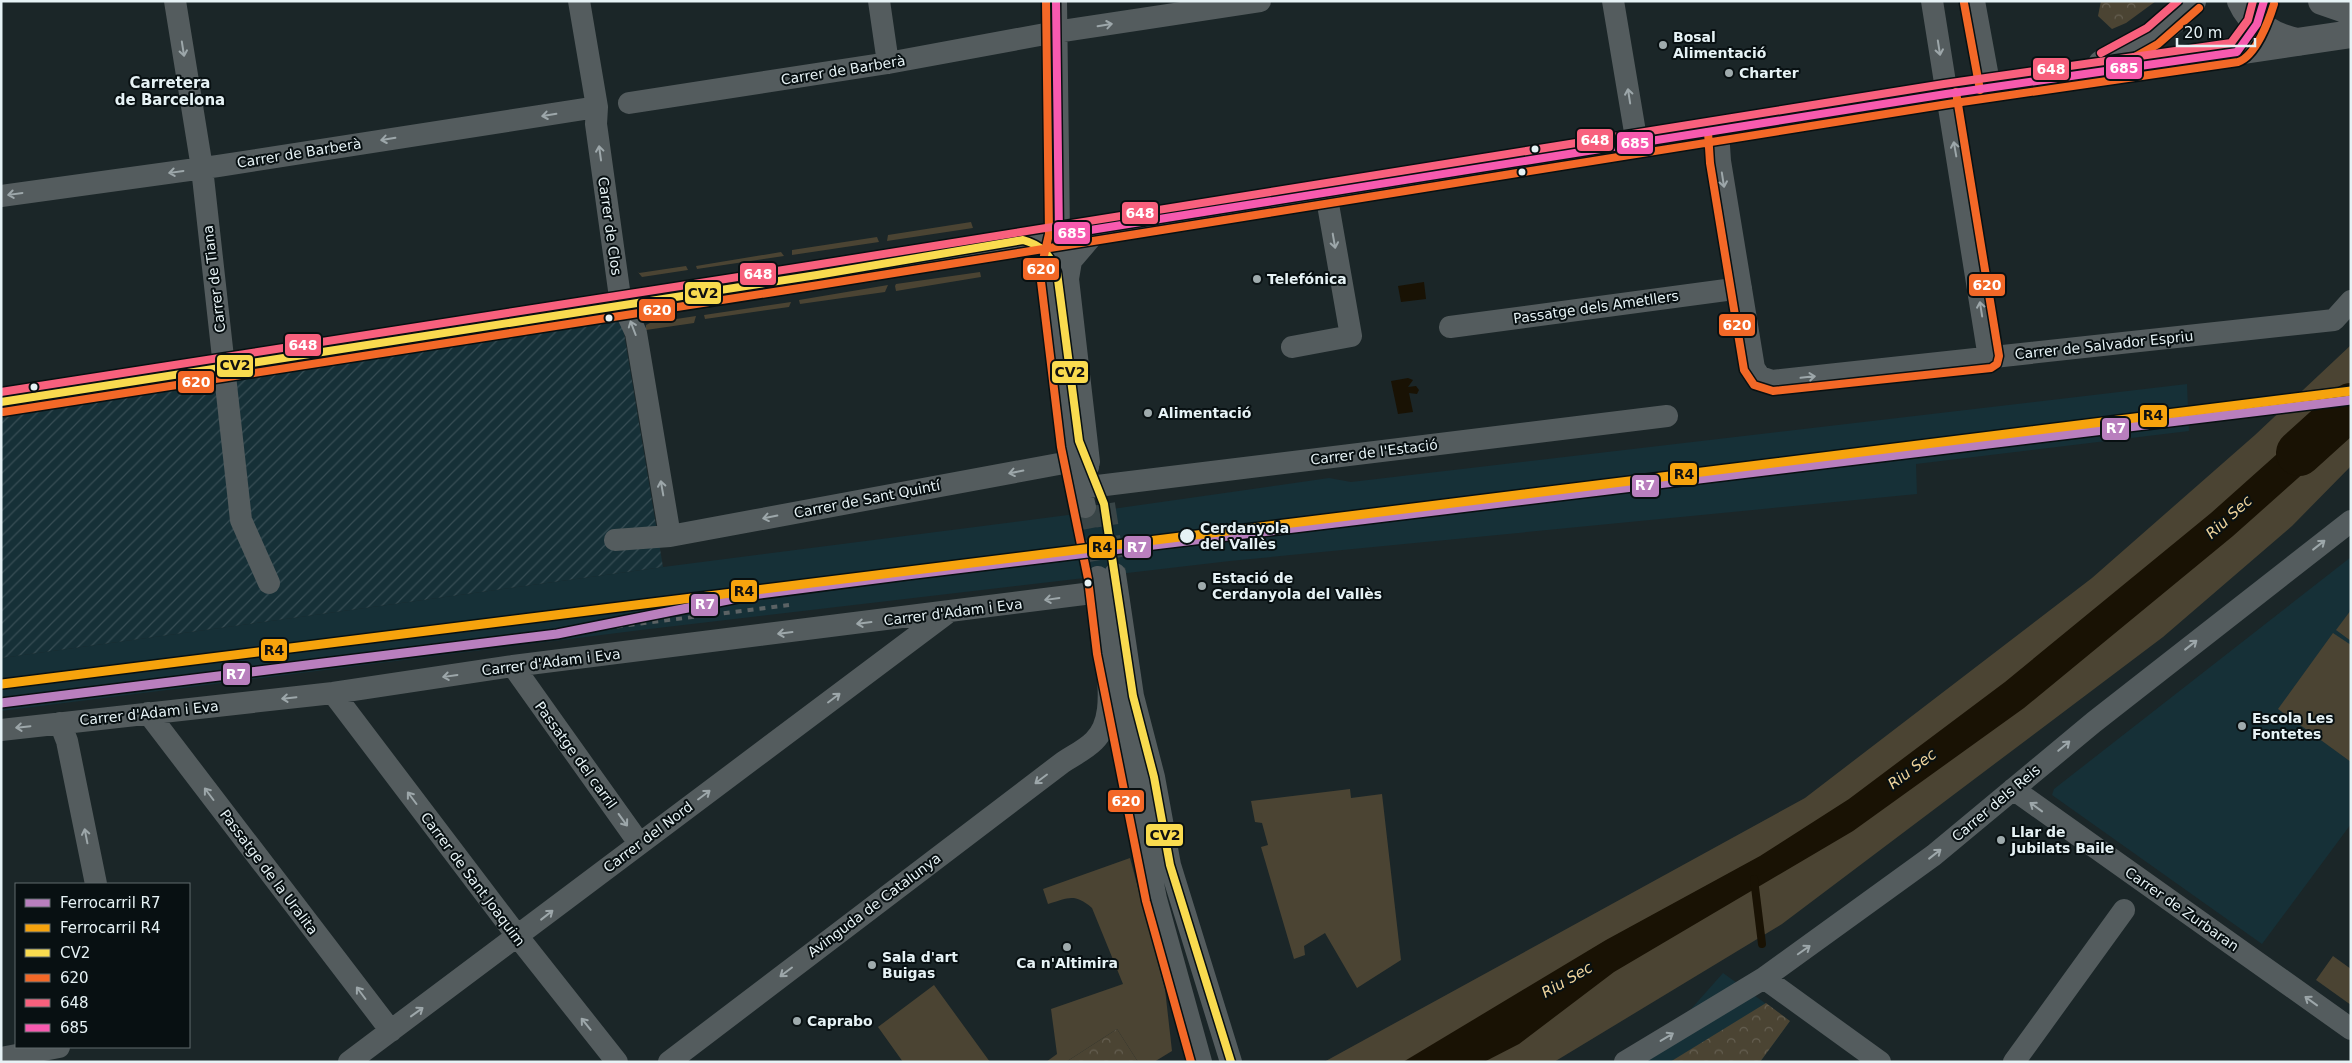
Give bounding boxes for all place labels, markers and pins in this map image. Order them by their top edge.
place label: Bosal Alimentació [1673,29,1767,61]
marker: Bosal Alimentació [1657,39,1669,51]
place label: Charter [1739,65,1799,81]
marker: Charter [1723,67,1735,79]
unlabelled marker [1530,144,1540,154]
unlabelled marker [1517,167,1527,177]
place label: Telefónica [1267,271,1347,287]
marker: Telefónica [1251,273,1263,285]
unlabelled marker [604,313,614,323]
unlabelled marker [29,382,39,392]
place label: Alimentació [1158,405,1252,421]
marker: Alimentació [1142,407,1154,419]
place label: Cerdanyola del Vallès [1200,520,1289,552]
marker: Cerdanyola del Vallès [1178,527,1196,545]
place label: Estació de Cerdanyola del Vallès [1212,570,1382,602]
unlabelled marker [1083,578,1093,588]
marker: Estació de Cerdanyola del Vallès [1196,580,1208,592]
place label: Escola Les Fontetes [2252,710,2334,742]
marker: Escola Les Fontetes [2236,720,2248,732]
place label: Llar de Jubilats Baile [2010,824,2114,856]
marker: Llar de Jubilats Baile [1995,834,2007,846]
marker: Ca n'Altimira [1061,941,1073,953]
place label: Sala d'art Buigas [882,949,958,981]
place label: Ca n'Altimira [1016,955,1118,971]
marker: Sala d'art Buigas [866,959,878,971]
place label: Caprabo [807,1013,873,1029]
marker: Caprabo [791,1015,803,1027]

